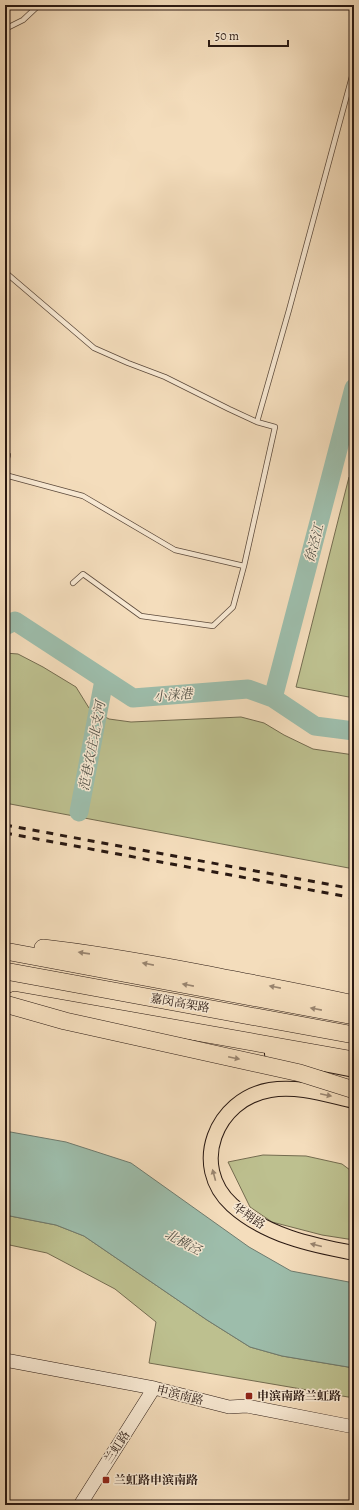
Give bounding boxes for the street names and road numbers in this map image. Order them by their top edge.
street label: 嘉闵高架路 [149,990,211,1016]
street label: 华翔路 [230,1199,268,1233]
street label: 申滨南路 [155,1381,205,1409]
street label: 兰虹路 [100,1428,134,1466]

